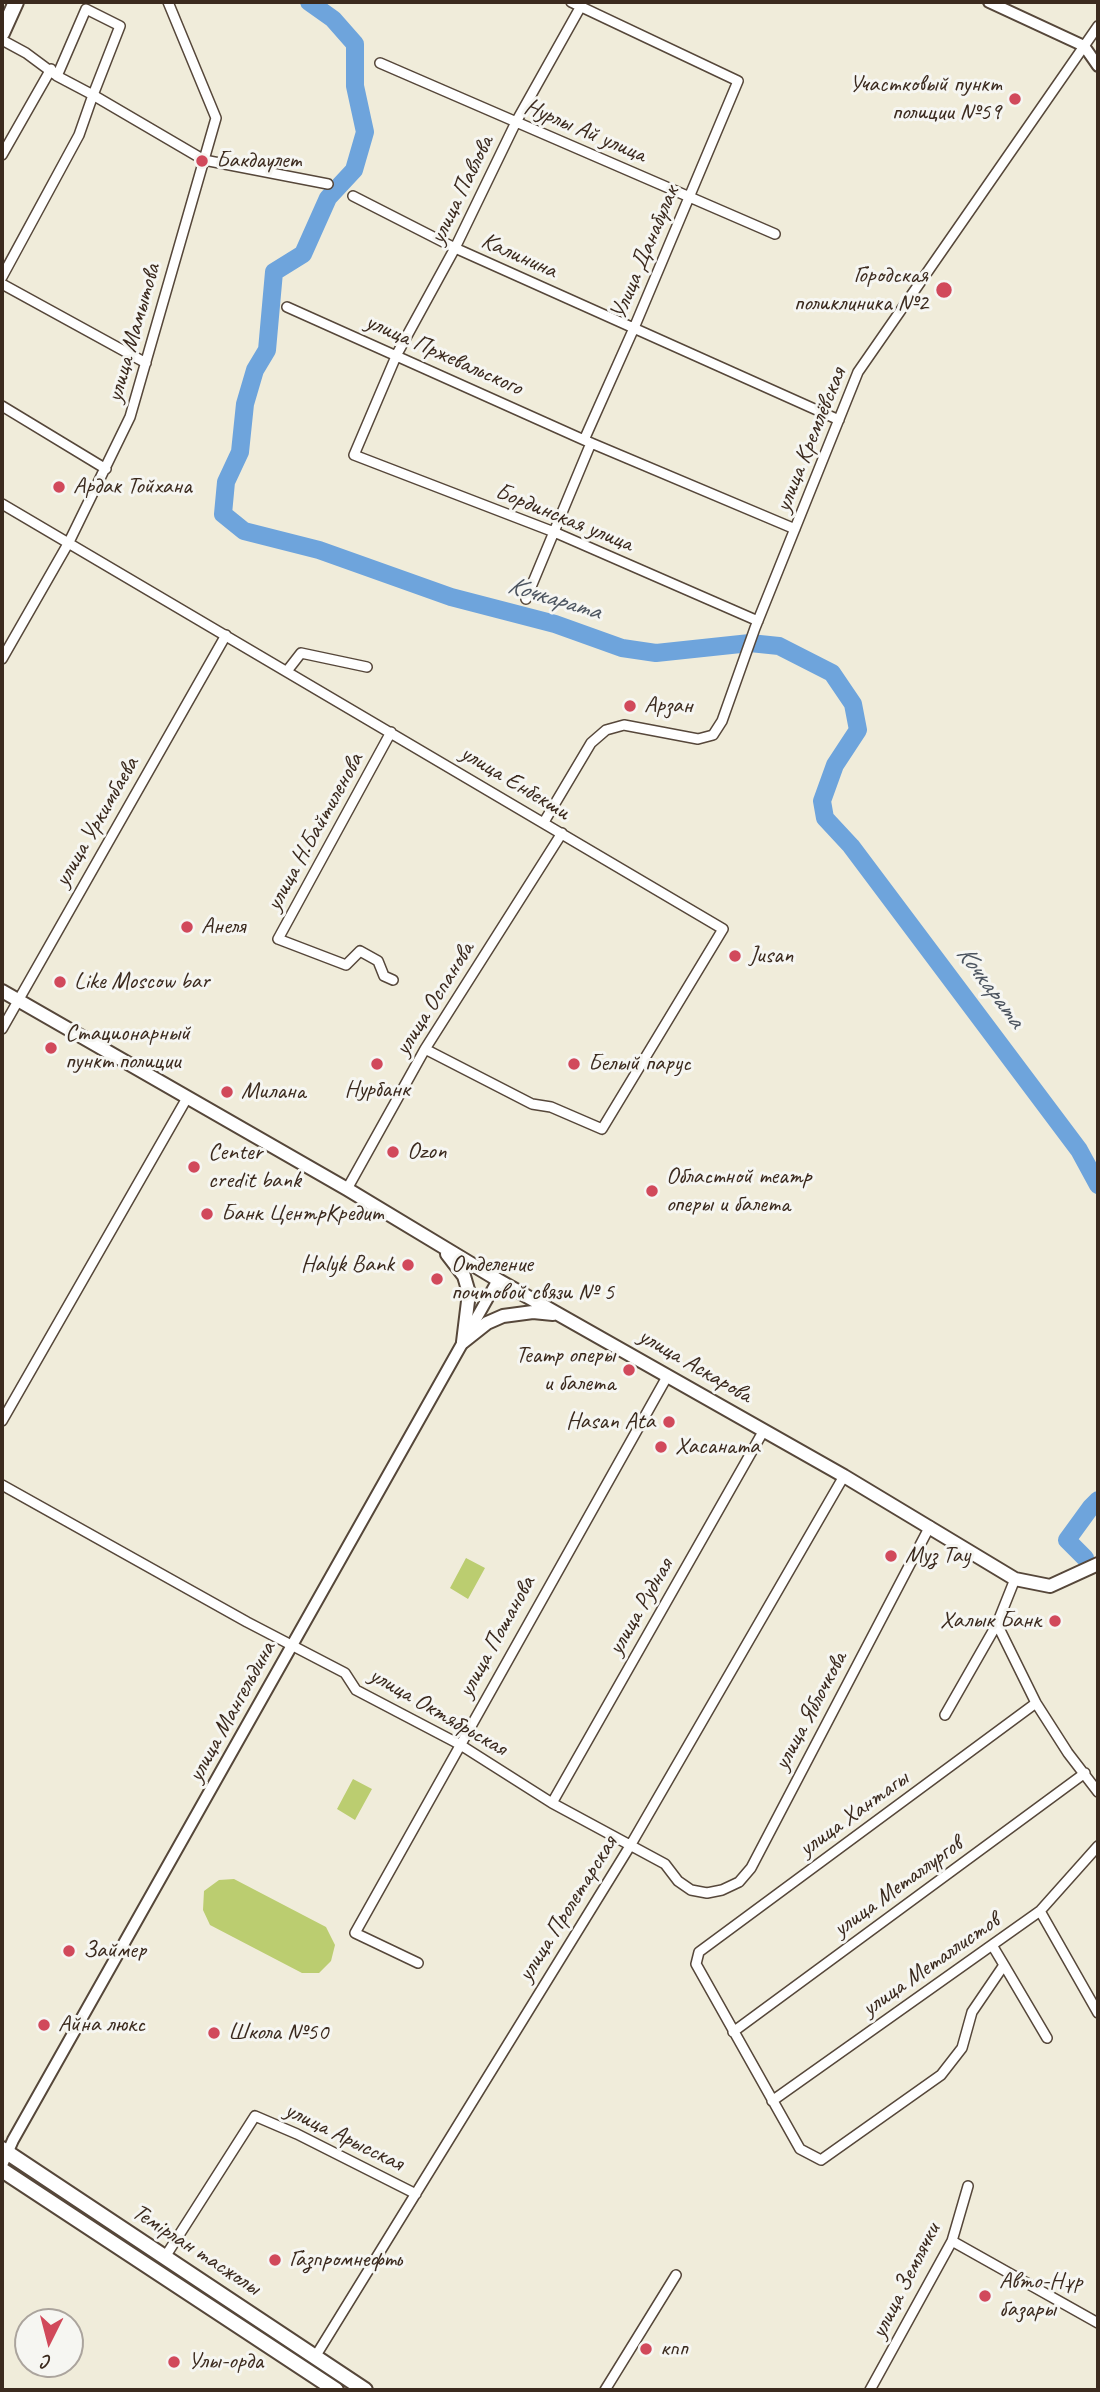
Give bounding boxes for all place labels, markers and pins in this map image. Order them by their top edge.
place label: Участковый пункт полиции №59 [849,71,1001,127]
marker: Участковый пункт полиции №59 [1007,91,1023,107]
place label: Бакдаулет [216,147,301,175]
marker: Бакдаулет [194,153,210,169]
place label: Городская поликлиника №2 [794,262,928,318]
marker: Городская поликлиника №2 [934,280,954,300]
place label: Ардак Тойхана [73,473,192,501]
marker: Ардак Тойхана [51,479,67,495]
place label: Арзан [644,692,692,720]
marker: Арзан [622,698,638,714]
place label: Анеля [201,913,245,941]
marker: Анеля [179,919,195,935]
place label: Jusan [749,942,793,970]
marker: Jusan [727,948,743,964]
place label: Like Moscow bar [74,968,210,996]
marker: Like Moscow bar [52,974,68,990]
place label: Стационарный пункт полиции [65,1020,190,1076]
marker: Стационарный пункт полиции [43,1040,59,1056]
place label: Белый парус [588,1050,691,1078]
marker: Нурбанк [369,1056,385,1072]
marker: Белый парус [566,1056,582,1072]
place label: Нурбанк [344,1076,410,1104]
place label: Милана [241,1078,305,1106]
marker: Милана [219,1084,235,1100]
place label: Ozon [407,1138,446,1166]
place label: Center credit bank [208,1139,301,1195]
marker: Ozon [385,1144,401,1160]
marker: Center credit bank [186,1159,202,1175]
place label: Областной театр оперы и балета [666,1163,811,1219]
marker: Областной театр оперы и балета [644,1183,660,1199]
place label: Банк ЦентрКредит [221,1200,384,1228]
marker: Банк ЦентрКредит [199,1206,215,1222]
place label: Halyk Bank [301,1251,394,1279]
place label: Отделение почтовой связи № 5 [451,1251,614,1307]
marker: Halyk Bank [400,1257,416,1273]
marker: Отделение почтовой связи № 5 [429,1271,445,1287]
place label: Театр оперы и балета [515,1342,615,1398]
marker: Театр оперы и балета [621,1362,637,1378]
place label: Hasan Ata [566,1408,655,1436]
marker: Hasan Ata [661,1414,677,1430]
place label: Хасаната [675,1433,760,1461]
marker: Хасаната [653,1439,669,1455]
place label: Муз Тау [905,1542,970,1570]
marker: Муз Тау [883,1548,899,1564]
place label: Халык Банк [940,1607,1041,1635]
marker: Халык Банк [1047,1613,1063,1629]
place label: Займер [83,1937,146,1965]
marker: Займер [61,1943,77,1959]
place label: Айна люкс [58,2011,145,2039]
marker: Айна люкс [36,2017,52,2033]
place label: Школа №50 [228,2019,328,2047]
marker: Школа №50 [206,2025,222,2041]
place label: Газпромнефть [289,2246,402,2274]
marker: Газпромнефть [267,2252,283,2268]
place label: Авто-Нұр базары [999,2268,1083,2324]
marker: Авто-Нұр базары [977,2288,993,2304]
place label: кпп [660,2335,688,2363]
marker: кпп [638,2341,654,2357]
place label: Улы-орда [188,2348,263,2376]
marker: Улы-орда [166,2354,182,2370]

